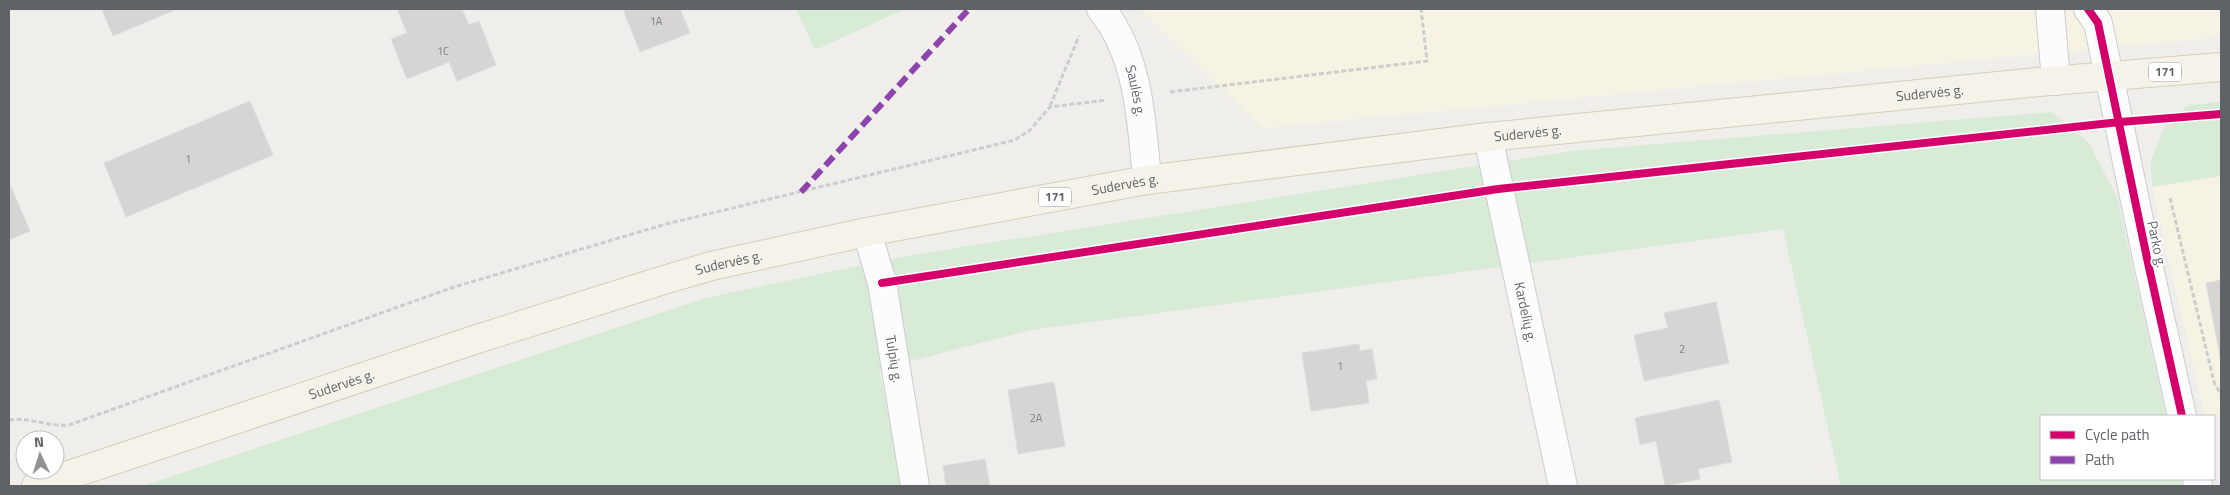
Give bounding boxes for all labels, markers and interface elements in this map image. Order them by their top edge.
house number: 1A [650,13,663,29]
house number: 1C [437,43,449,59]
street label: Saulės g. [1121,62,1152,118]
road number: 171 [2149,62,2181,82]
street label: Sudervės g. [1895,79,1964,106]
street label: Sudervės g. [1493,119,1562,146]
house number: 1 [185,151,191,167]
street label: Sudervės g. [1090,168,1160,200]
road number: 171 [1039,188,1071,206]
street label: Parko g. [2142,219,2173,269]
street label: Sudervės g. [693,244,764,280]
street label: Kardelių g. [1509,280,1543,344]
street label: Tulpių g. [881,333,909,384]
house number: 2 [1679,341,1685,357]
house number: 1 [1337,358,1343,374]
street label: Sudervės g. [306,363,377,404]
house number: 2A [1030,410,1043,426]
legend [2040,415,2215,480]
text: Cycle path [2085,423,2150,446]
north arrow [15,430,65,480]
text: N [33,431,45,452]
text: Path [2085,448,2115,471]

